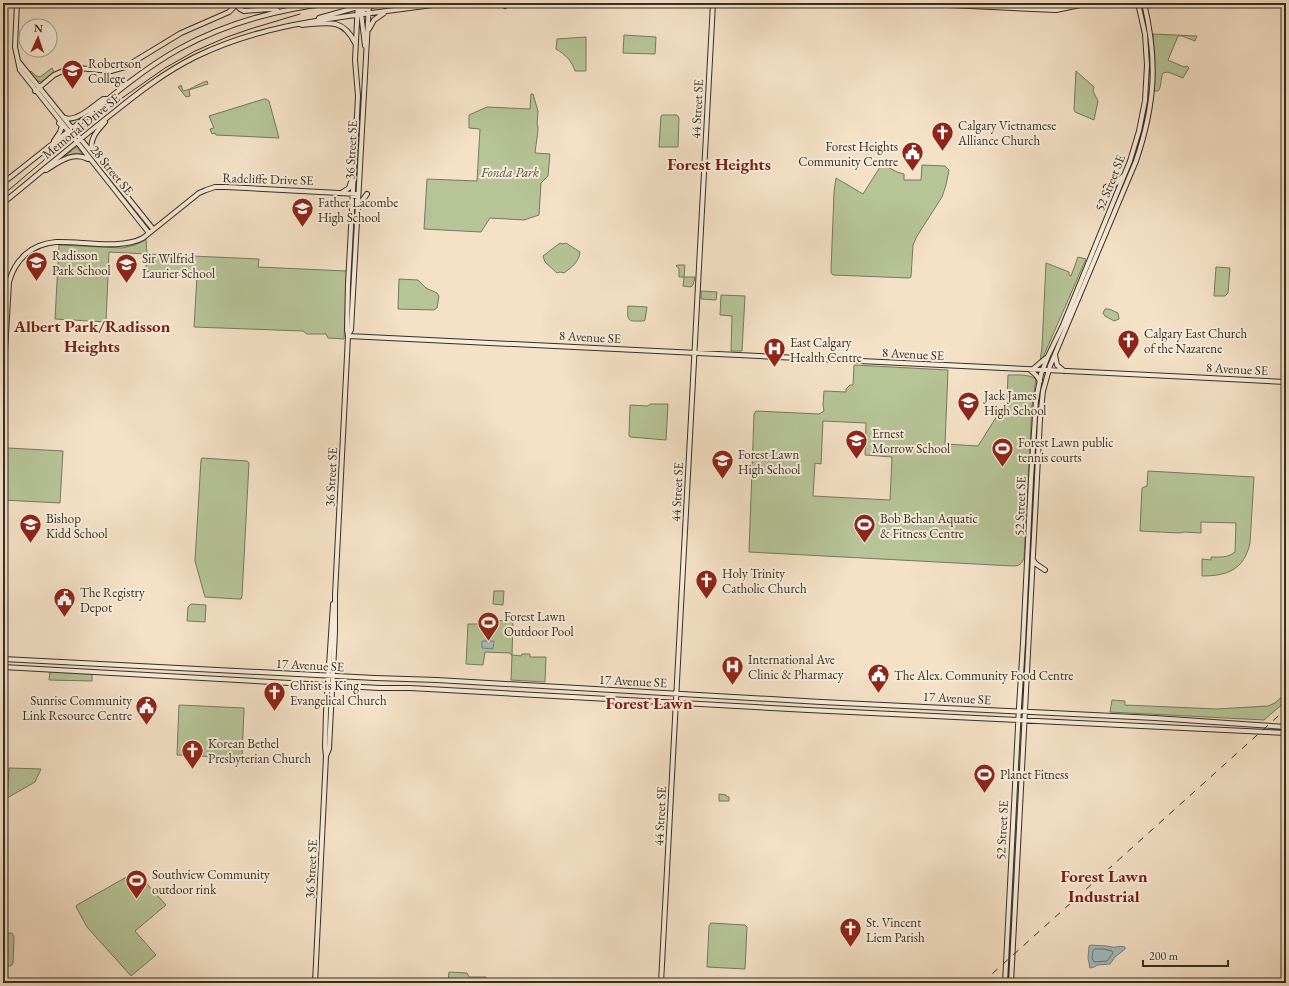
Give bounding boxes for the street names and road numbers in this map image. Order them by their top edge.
street label: 44 Street SE [687,79,707,139]
street label: Memorial Drive SE [39,89,123,163]
street label: 36 Street SE [341,120,361,180]
street label: 28 Street SE [87,141,137,199]
street label: 52 Street SE [1091,152,1129,214]
street label: Radcliffe Drive SE [222,169,314,189]
street label: 8 Avenue SE [559,327,621,347]
street label: 8 Avenue SE [882,344,944,364]
street label: 8 Avenue SE [1206,359,1268,379]
street label: 36 Street SE [321,447,341,507]
street label: 44 Street SE [667,462,687,522]
street label: 52 Street SE [1010,476,1030,536]
street label: 17 Avenue SE [275,655,345,675]
street label: 17 Avenue SE [598,671,668,691]
street label: 17 Avenue SE [922,688,992,708]
street label: 44 Street SE [650,786,670,846]
street label: 52 Street SE [992,800,1012,860]
street label: 36 Street SE [301,839,321,899]

